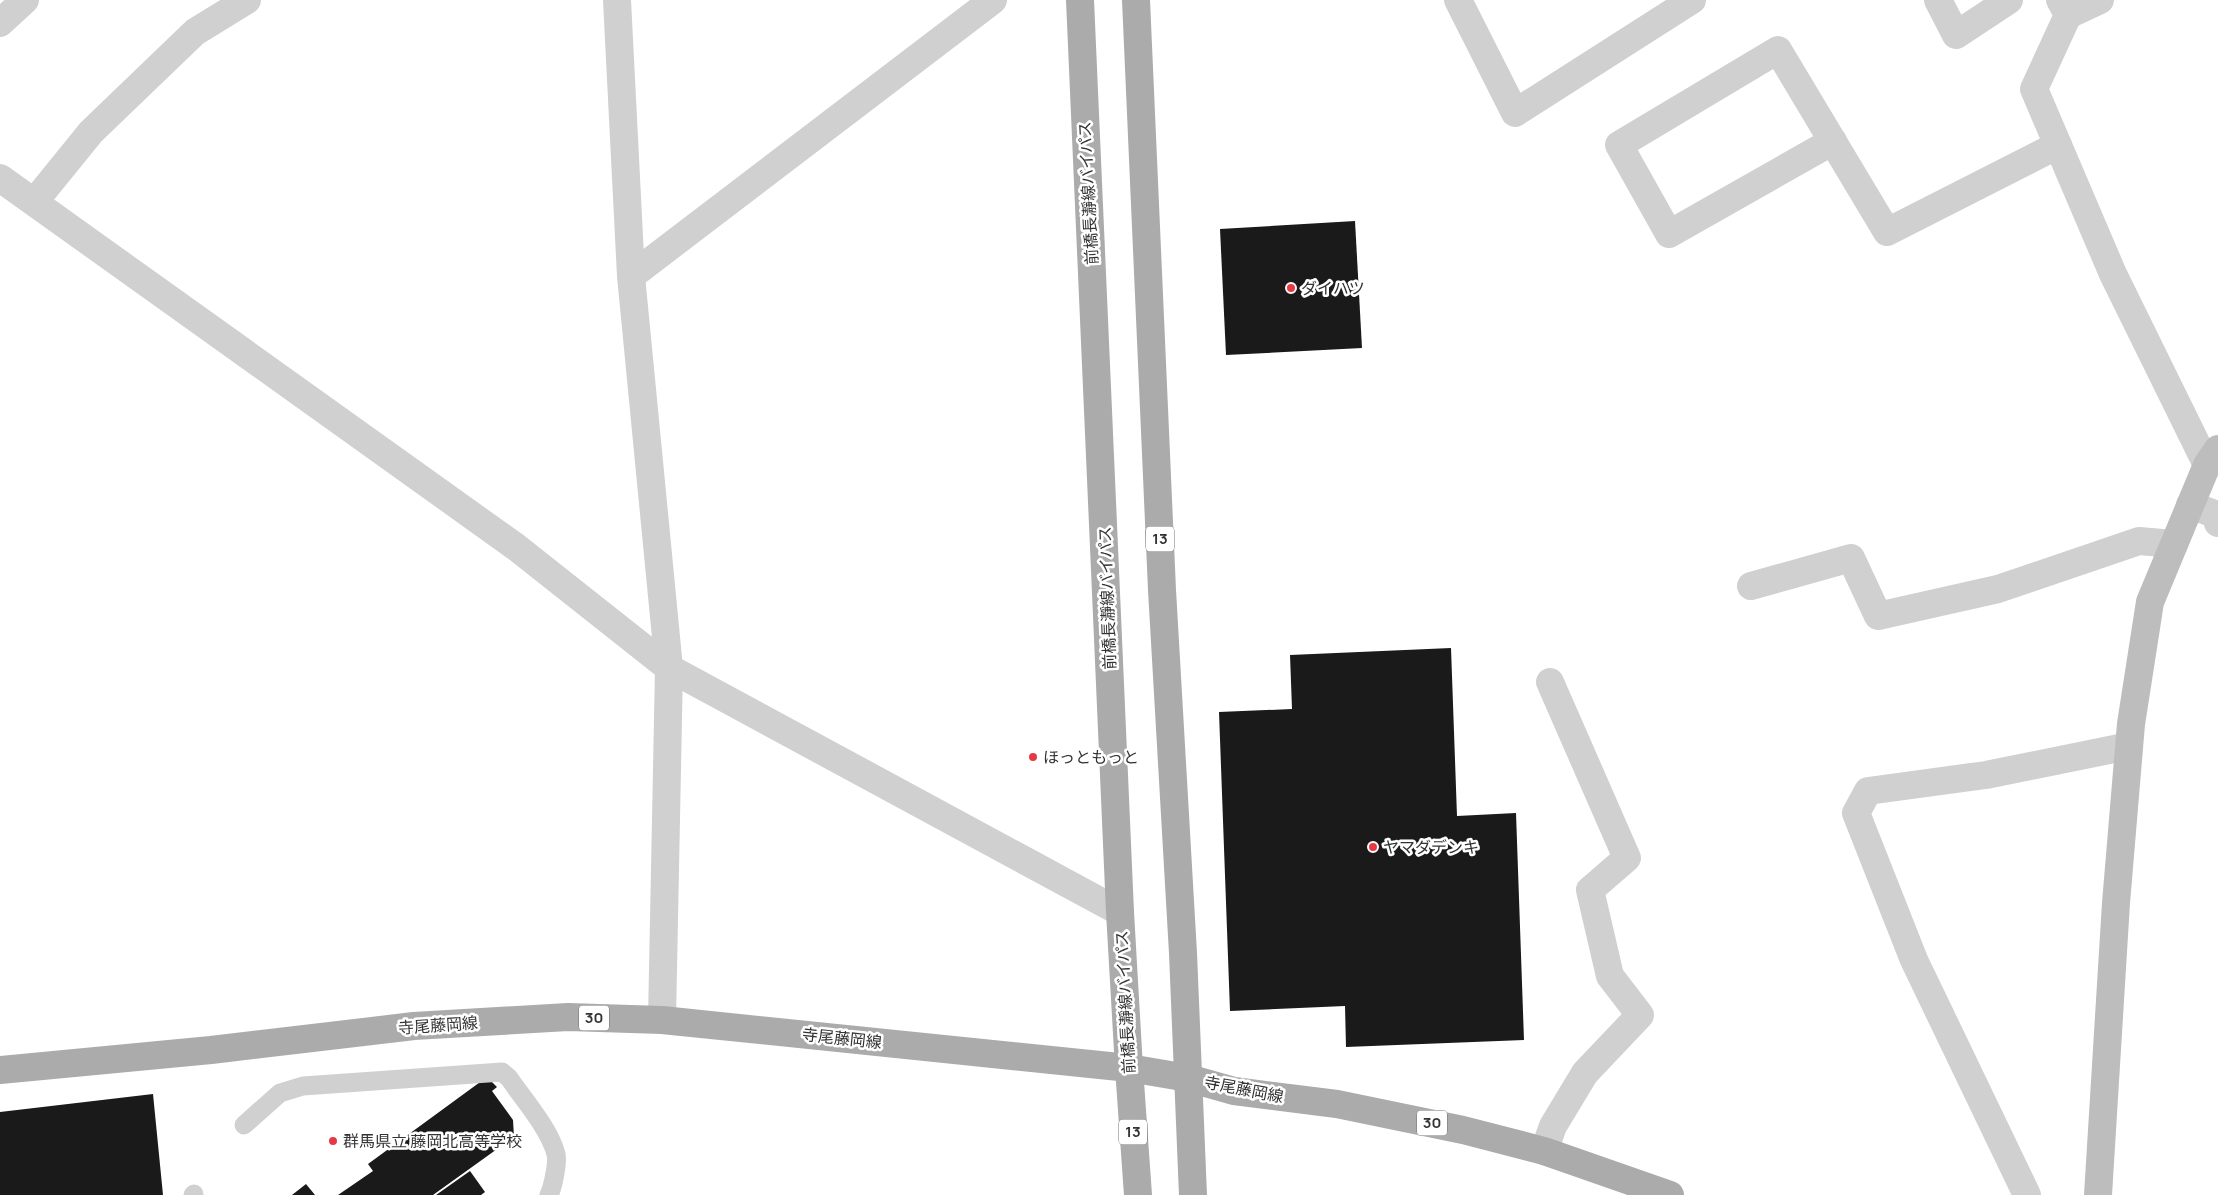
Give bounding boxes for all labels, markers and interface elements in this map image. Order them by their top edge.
street label: 前橋長瀞線バイパス [1073,121,1103,265]
place label: ダイハツ [1301,277,1365,299]
marker: ダイハツ [1285,282,1297,294]
street label: 前橋長瀞線バイパス [1093,526,1121,670]
road number: 13 [1146,526,1174,552]
place label: ほっともっと [1043,746,1139,768]
marker: ほっともっと [1027,751,1039,763]
place label: ヤマダデンキ [1383,836,1479,858]
marker: ヤマダデンキ [1367,841,1379,853]
street label: 前橋長瀞線バイパス [1110,930,1140,1074]
road number: 30 [579,1006,609,1030]
street label: 寺尾藤岡線 [397,1011,479,1039]
street label: 寺尾藤岡線 [801,1023,883,1053]
street label: 寺尾藤岡線 [1203,1071,1285,1107]
road number: 30 [1417,1110,1447,1136]
road number: 13 [1119,1120,1147,1144]
place label: 群馬県立 藤岡北高等学校 [343,1130,522,1152]
marker: 群馬県立 藤岡北高等学校 [327,1135,339,1147]

